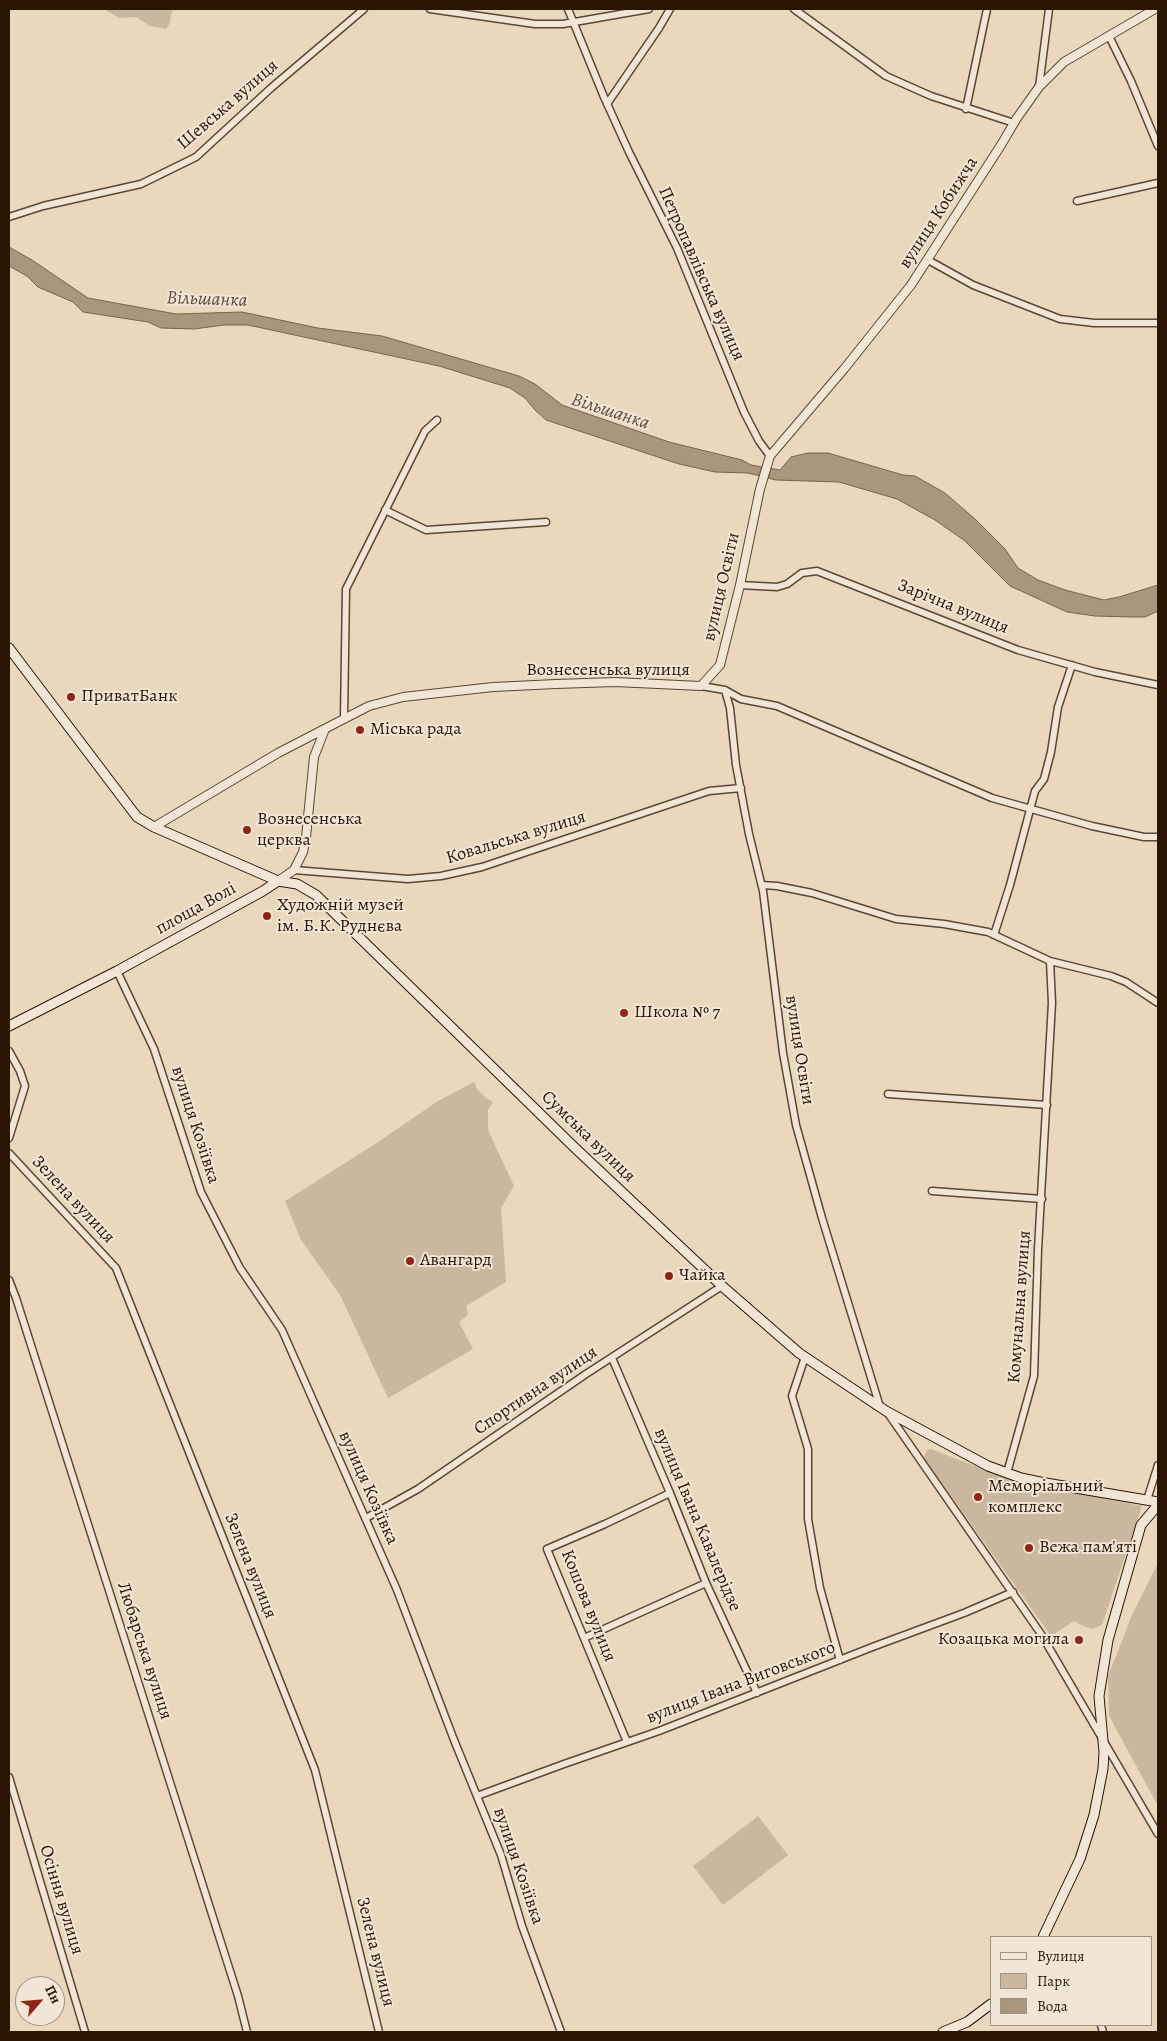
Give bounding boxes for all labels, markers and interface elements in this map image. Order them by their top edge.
street label: Шевська вулиця [173,55,283,155]
street label: вулиця Кобижча [895,153,983,273]
street label: Петропавлівська вулиця [653,184,749,364]
water label: Вільшанка [166,287,248,313]
water label: Вільшанка [568,389,652,435]
street label: вулиця Освіти [699,531,745,643]
street label: Зарічна вулиця [894,575,1012,639]
street label: Вознесенська вулиця [526,660,690,682]
place label: ПриватБанк [81,686,177,708]
marker: ПриватБанк [65,691,77,703]
place label: Міська рада [370,719,462,741]
marker: Міська рада [354,724,366,736]
street label: Ковальська вулиця [443,806,589,870]
place label: Вознесенська церква [257,809,362,852]
marker: Вознесенська церква [241,824,253,836]
street label: площа Волі [152,878,240,940]
place label: Художній музей ім. Б.К. Руднєва [277,895,404,938]
marker: Художній музей ім. Б.К. Руднєва [261,910,273,922]
street label: вулиця Освіти [780,994,818,1106]
place label: Школа № 7 [634,1002,720,1024]
marker: Школа № 7 [618,1007,630,1019]
street label: вулиця Козіївка [166,1064,224,1186]
street label: Сумська вулиця [536,1087,640,1187]
street label: Зелена вулиця [27,1152,119,1248]
street label: Комунальна вулиця [1004,1230,1036,1384]
place label: Авангард [420,1250,492,1272]
marker: Авангард [404,1255,416,1267]
place label: Чайка [679,1265,726,1287]
marker: Чайка [663,1270,675,1282]
street label: Спортивна вулиця [470,1342,602,1440]
street label: вулиця Івана Кавалерідзе [649,1425,745,1615]
street label: вулиця Козіївка [333,1428,403,1548]
place label: Меморіальний комплекс [988,1476,1103,1518]
marker: Меморіальний комплекс [972,1491,984,1503]
street label: Зелена вулиця [219,1510,281,1622]
place label: Вежа пам'яті [1039,1537,1137,1559]
marker: Вежа пам'яті [1023,1542,1035,1554]
street label: Кошова вулиця [556,1547,620,1665]
street label: Любарська вулиця [112,1579,176,1723]
place label: Козацька могила [938,1629,1069,1651]
marker: Козацька могила [1073,1634,1085,1646]
street label: вулиця Івана Виговського [643,1637,839,1729]
street label: вулиця Козіївка [488,1805,548,1927]
street label: Осіння вулиця [34,1843,88,1957]
street label: Зелена вулиця [351,1895,399,2009]
legend [990,1936,1152,2026]
text: Вулиця [1037,1946,1084,1966]
text: Парк [1037,1971,1070,1991]
north arrow [15,1976,65,2026]
text: Пн [40,1982,66,2007]
text: Вода [1037,1996,1068,2016]

